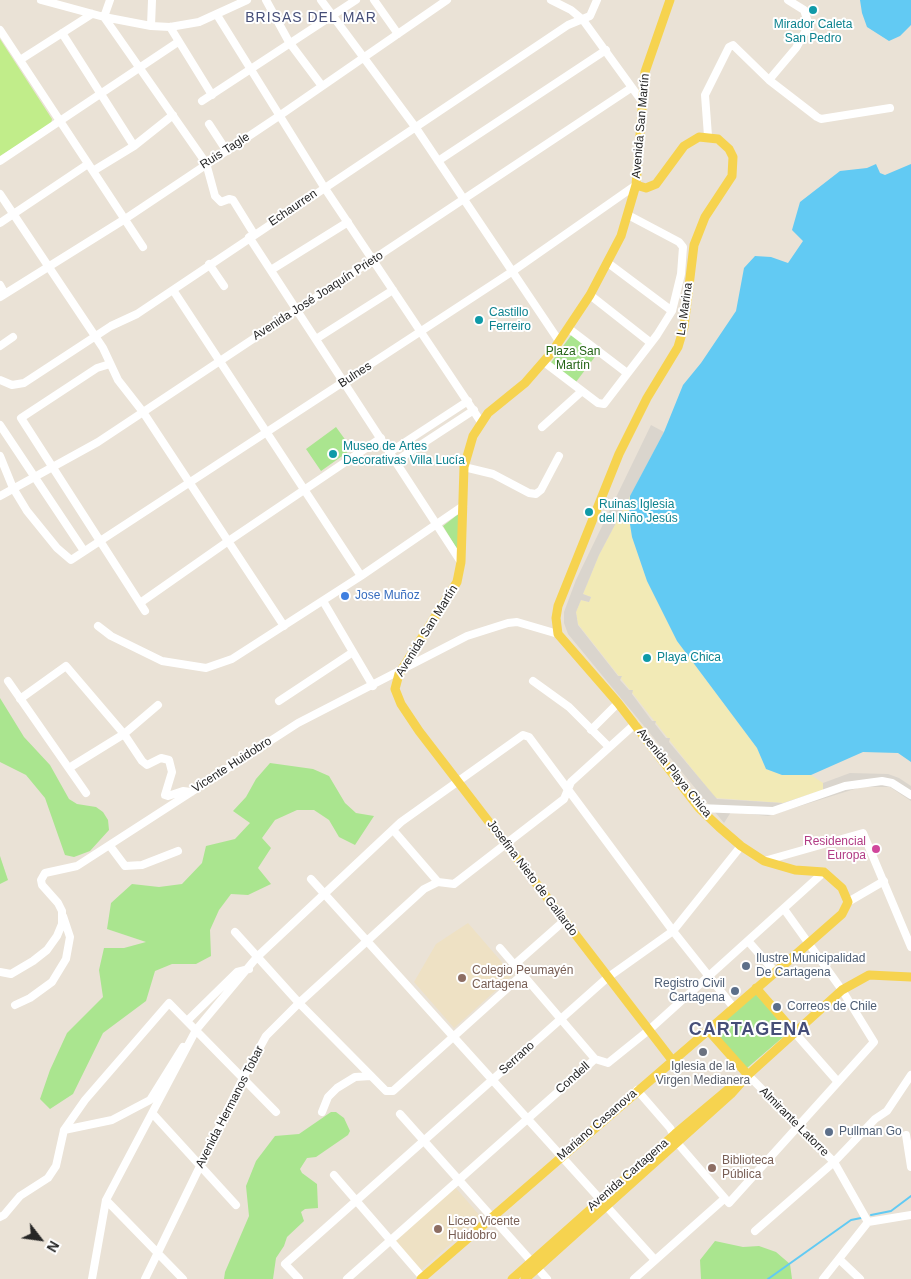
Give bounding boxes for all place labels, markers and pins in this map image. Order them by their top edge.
marker: Mirador Caleta San Pedro [807,4,819,16]
place label: Mirador Caleta San Pedro [774,18,852,46]
place label: Castillo Ferreiro [489,306,531,334]
marker: Castillo Ferreiro [473,314,485,326]
place label: Museo de Artes Decorativas Villa Lucía [343,440,465,468]
marker: Museo de Artes Decorativas Villa Lucía [327,448,339,460]
place label: Ruinas Iglesia del Niño Jesús [599,498,678,526]
marker: Ruinas Iglesia del Niño Jesús [583,506,595,518]
place label: Jose Muñoz [355,589,420,603]
marker: Jose Muñoz [339,590,351,602]
place label: Playa Chica [657,651,721,665]
marker: Playa Chica [641,652,653,664]
place label: Residencial Europa [804,835,866,863]
marker: Residencial Europa [870,843,882,855]
place label: Ilustre Municipalidad De Cartagena [756,952,865,980]
marker: Ilustre Municipalidad De Cartagena [740,960,752,972]
place label: Colegio Peumayén Cartagena [472,964,573,992]
marker: Colegio Peumayén Cartagena [456,972,468,984]
place label: Registro Civil Cartagena [654,977,725,1005]
marker: Registro Civil Cartagena [729,985,741,997]
place label: Correos de Chile [787,1000,877,1014]
marker: Correos de Chile [771,1001,783,1013]
marker: Iglesia de la Virgen Medianera [697,1046,709,1058]
place label: Iglesia de la Virgen Medianera [656,1060,750,1088]
place label: Pullman Go [839,1125,902,1139]
marker: Pullman Go [823,1126,835,1138]
place label: Biblioteca Pública [722,1154,774,1182]
marker: Biblioteca Pública [706,1162,718,1174]
place label: Liceo Vicente Huidobro [448,1215,520,1243]
marker: Liceo Vicente Huidobro [432,1223,444,1235]

